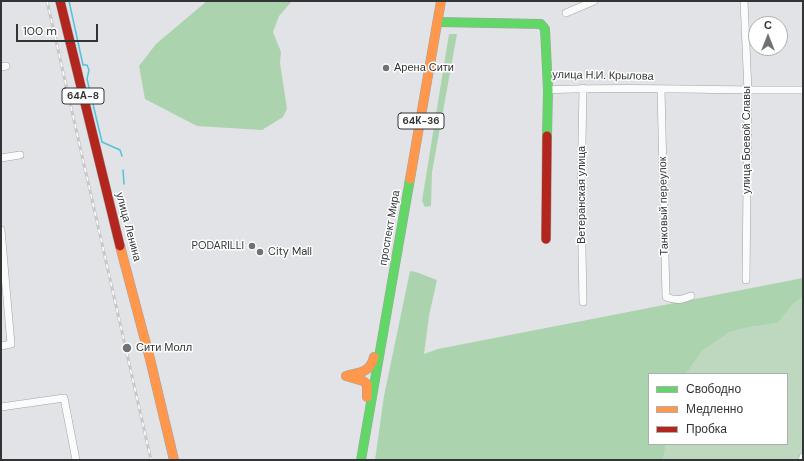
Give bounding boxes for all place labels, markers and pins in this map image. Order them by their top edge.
place label: Арена Сити [394,61,454,75]
marker: Арена Сити [381,63,391,73]
place label: PODARILLI [192,239,244,253]
marker: PODARILLI [247,241,257,251]
place label: City Mall [268,245,312,259]
marker: City Mall [255,247,265,257]
place label: Сити Молл [136,341,192,355]
marker: Сити Молл [121,342,133,354]

